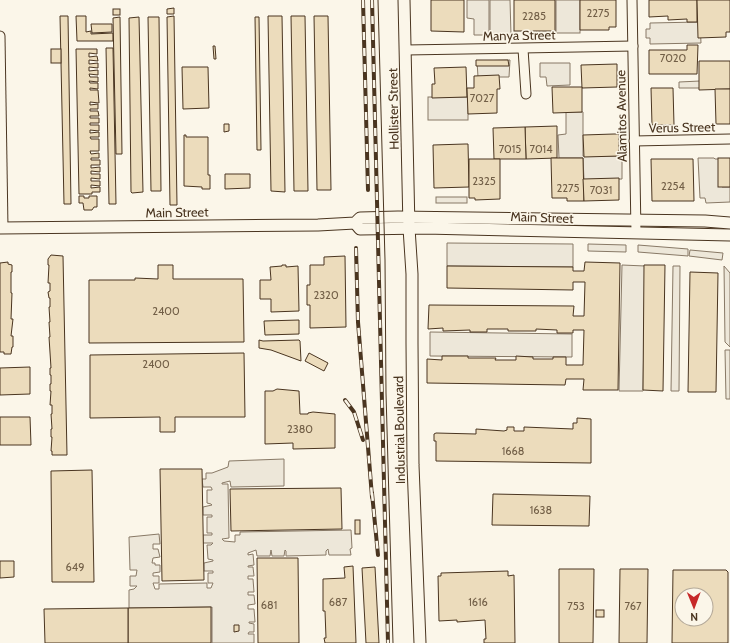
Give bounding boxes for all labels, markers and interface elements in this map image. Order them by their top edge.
house number: 2275 [586,6,610,20]
house number: 2285 [522,9,546,23]
street label: Manya Street [482,26,556,44]
house number: 7020 [660,51,687,65]
street label: Hollister Street [384,67,402,150]
street label: Alamitos Avenue [612,69,630,162]
house number: 7027 [470,91,495,105]
street label: Verus Street [649,118,716,136]
house number: 7015 [499,142,521,156]
house number: 7014 [529,142,553,156]
house number: 2325 [472,174,496,188]
house number: 2254 [661,179,686,193]
house number: 2275 [556,181,580,195]
house number: 7031 [590,183,612,197]
street label: Main Street [145,203,209,221]
street label: Main Street [510,208,574,226]
house number: 2320 [313,288,339,302]
house number: 2400 [152,304,180,318]
house number: 2400 [142,357,170,371]
street label: Industrial Boulevard [390,376,408,484]
house number: 2380 [287,422,313,436]
house number: 1668 [502,444,524,458]
house number: 1638 [530,503,552,517]
house number: 649 [66,560,84,574]
north arrow [674,587,714,627]
house number: 687 [329,595,348,609]
house number: 1616 [468,595,488,609]
house number: 681 [261,598,277,612]
house number: 753 [567,599,585,613]
house number: 767 [625,599,642,613]
text: N [690,610,698,624]

